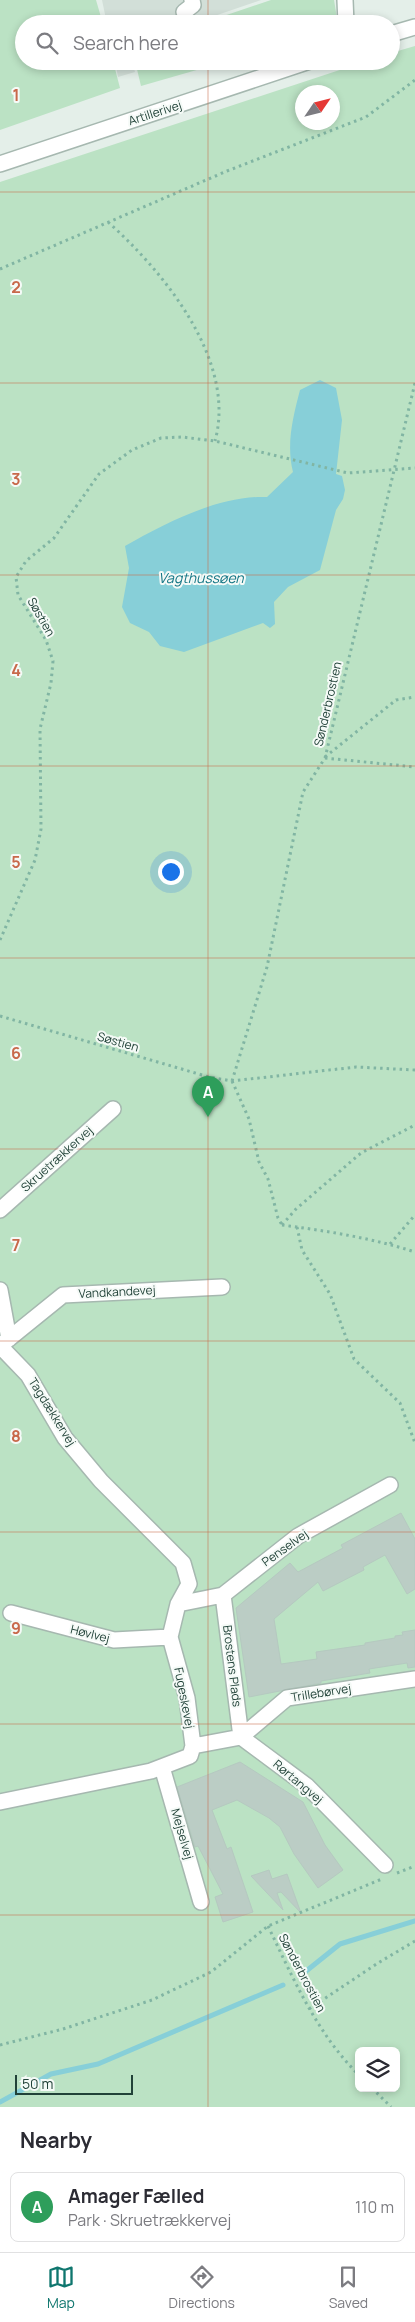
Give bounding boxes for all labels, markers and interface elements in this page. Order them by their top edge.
search box [15,15,400,70]
icon: search [33,29,61,57]
text: Search here [73,30,179,56]
text: 1 [12,84,20,106]
north arrow [295,85,340,130]
street label: Artillerivej [126,96,184,129]
text: 2 [11,276,21,298]
text: 3 [11,468,21,490]
water label: Vagthussøen [158,568,244,587]
street label: Søstien [23,594,59,639]
text: 4 [11,659,21,681]
street label: Sønderbrostien [310,660,345,748]
text: 5 [11,851,21,873]
your location [158,859,184,885]
street label: Søstien [95,1028,141,1056]
text: 6 [11,1042,21,1064]
pin: A [192,1076,224,1117]
street label: Skruetrækkervej [17,1122,96,1195]
text: 7 [12,1234,20,1256]
street label: Vandkandevej [78,1281,156,1302]
street label: Tagdækkervej [25,1374,80,1449]
text: 8 [11,1425,21,1447]
street label: Penselvej [258,1525,311,1570]
text: 9 [11,1617,21,1639]
street label: Høvlvej [69,1620,112,1647]
street label: Brostens Plads [219,1624,246,1708]
street label: Fugeskevej [170,1666,199,1730]
street label: Trillebørvej [290,1679,352,1706]
street label: Rørtangvej [270,1756,327,1808]
street label: Mejselvej [167,1806,198,1861]
street label: Sønderbrostien [275,1931,330,2015]
map controls [355,2047,400,2092]
button: layers [355,2047,400,2092]
scale bar [15,2072,132,2095]
text: 50 m [22,2074,53,2093]
text: Nearby [20,2126,92,2154]
text: Amager Fælled [68,2183,204,2209]
text: A [32,2196,42,2218]
text: 110 m [355,2196,394,2218]
text: Park · Skruetrækkervej [68,2209,231,2231]
tab: Map [47,2263,75,2312]
tab: Directions [169,2263,235,2312]
tab: Saved [329,2263,368,2312]

